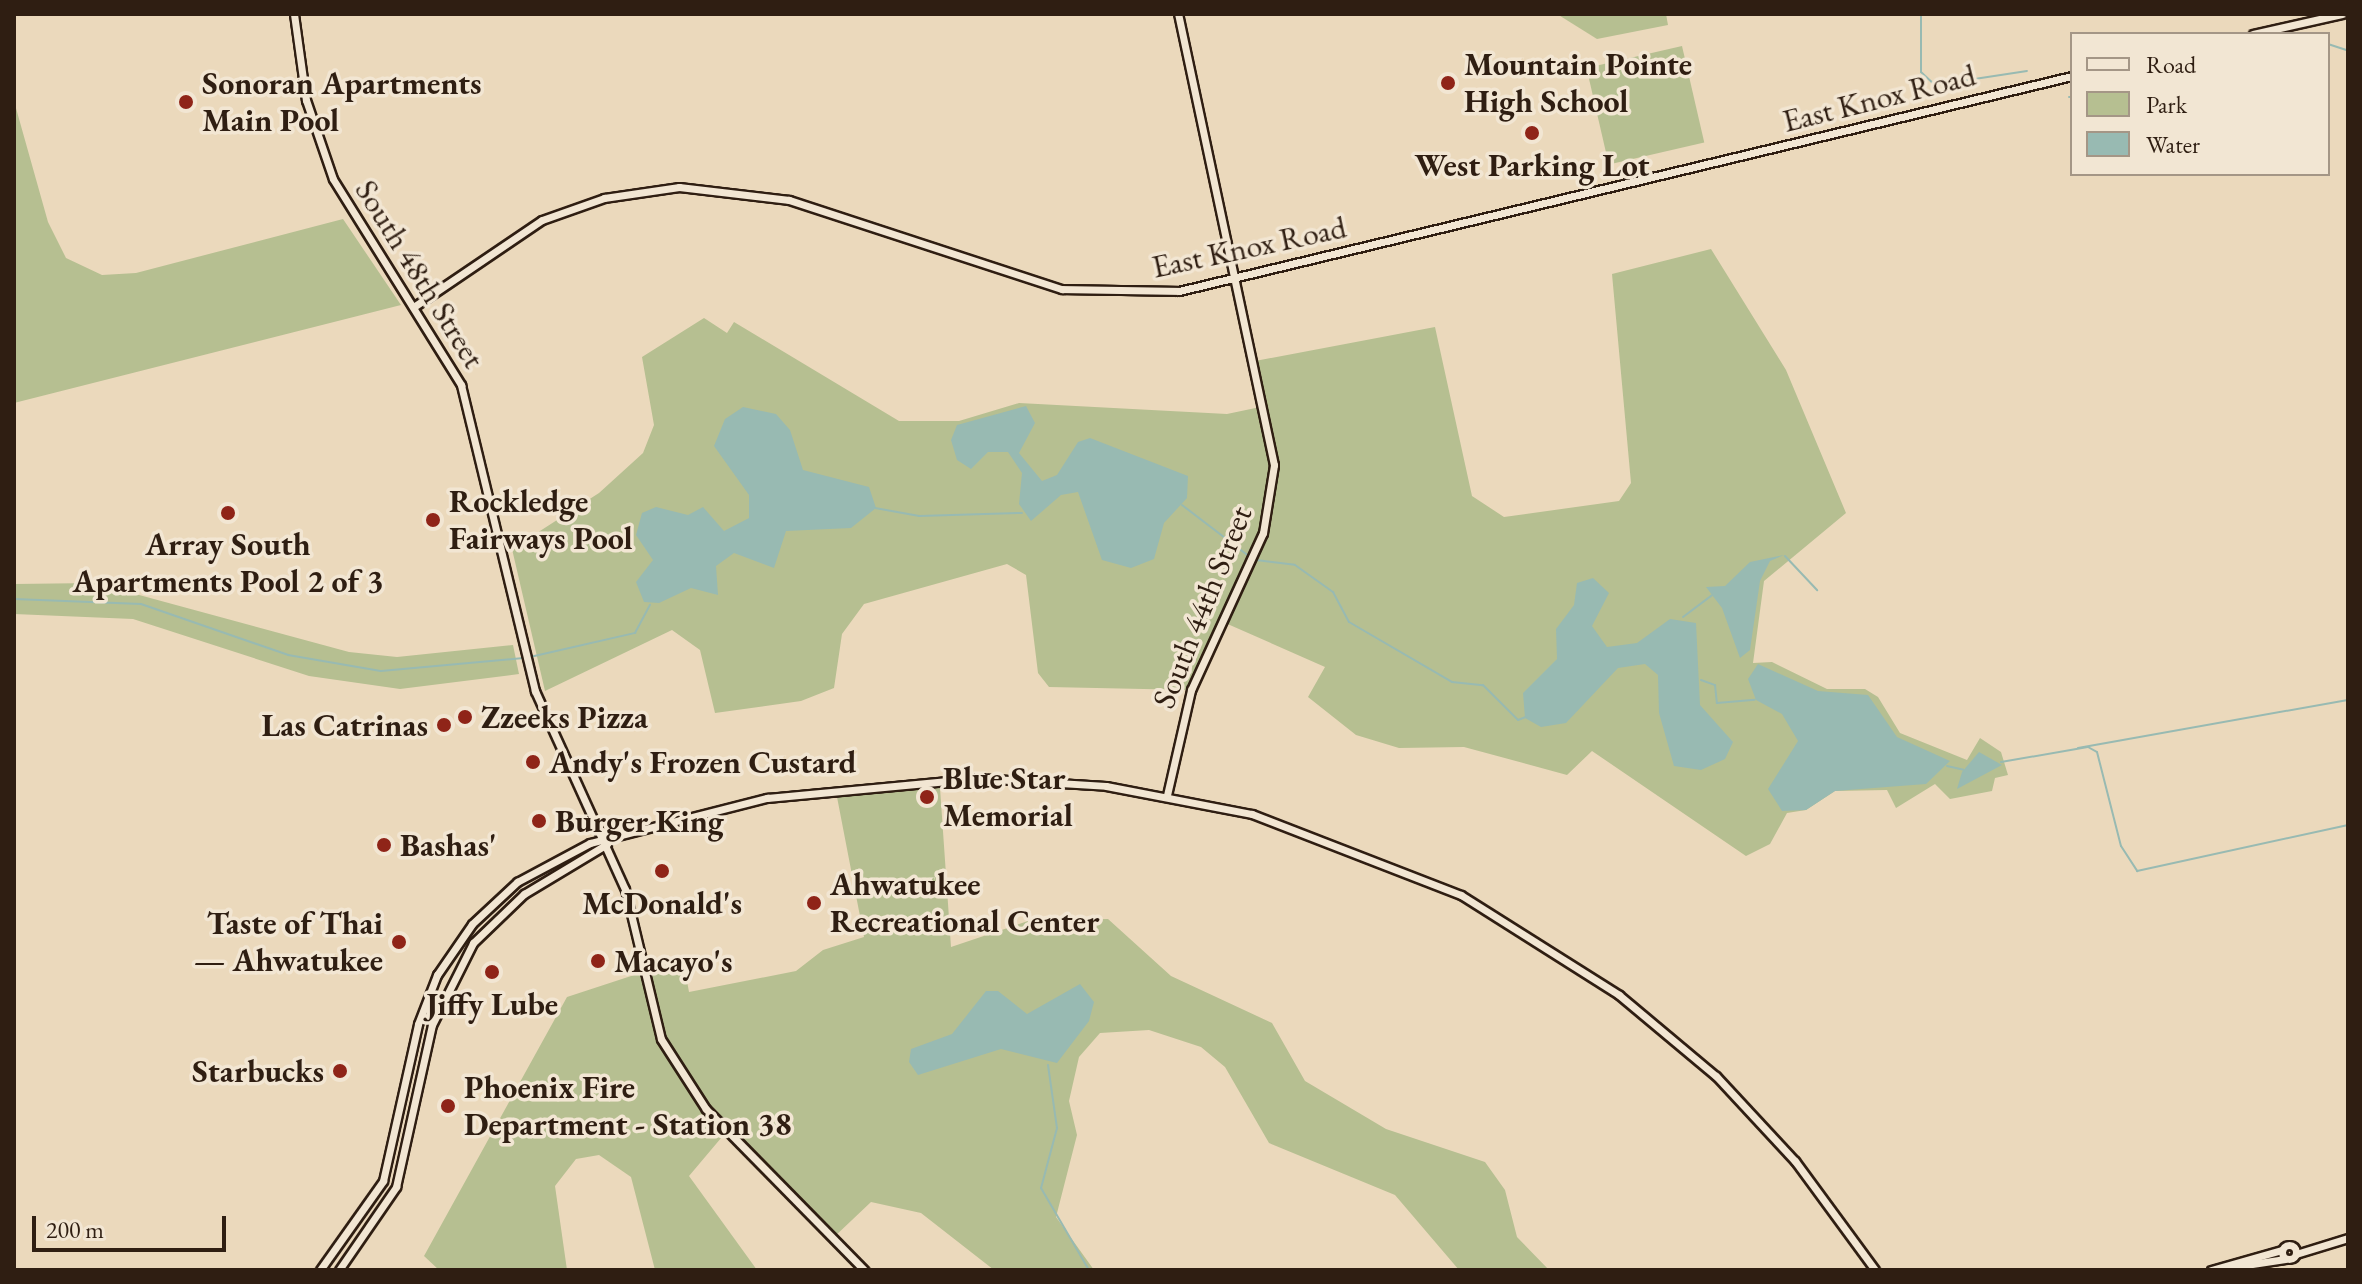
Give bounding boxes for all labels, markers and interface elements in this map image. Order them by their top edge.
legend [2070,32,2330,176]
place label: Mountain Pointe High School [1464,46,1692,121]
text: Road [2146,49,2196,80]
street label: East Knox Road [1779,55,1979,141]
place label: Sonoran Apartments Main Pool [202,65,482,140]
marker: Mountain Pointe High School [1439,74,1457,92]
text: Park [2146,89,2187,120]
marker: Sonoran Apartments Main Pool [177,93,195,111]
marker: West Parking Lot [1523,124,1541,142]
text: Water [2146,129,2200,160]
place label: West Parking Lot [1415,146,1649,184]
street label: South 48th Street [347,173,493,375]
street label: East Knox Road [1148,208,1350,286]
place label: Rockledge Fairways Pool [449,483,633,558]
street label: South 44th Street [1144,500,1260,714]
marker: Array South Apartments Pool 2 of 3 [219,504,237,522]
marker: Rockledge Fairways Pool [424,511,442,529]
place label: Array South Apartments Pool 2 of 3 [72,526,384,601]
place label: Zzeeks Pizza [481,698,648,736]
place label: Las Catrinas [261,706,428,744]
marker: Zzeeks Pizza [456,708,474,726]
marker: Las Catrinas [435,716,453,734]
place label: Andy's Frozen Custard [549,743,857,781]
marker: Andy's Frozen Custard [524,753,542,771]
place label: Blue Star Memorial [943,760,1073,835]
marker: Blue Star Memorial [918,788,936,806]
place label: Burger King [555,802,724,840]
marker: Burger King [530,812,548,830]
place label: Bashas' [400,826,497,864]
marker: Bashas' [375,836,393,854]
marker: McDonald's [653,862,671,880]
place label: Ahwatukee Recreational Center [830,866,1099,941]
place label: McDonald's [582,884,742,922]
marker: Ahwatukee Recreational Center [805,894,823,912]
place label: Taste of Thai — Ahwatukee [194,905,383,980]
marker: Taste of Thai — Ahwatukee [390,933,408,951]
place label: Macayo's [614,942,733,980]
marker: Macayo's [589,952,607,970]
marker: Jiffy Lube [483,963,501,981]
place label: Jiffy Lube [426,985,558,1023]
place label: Starbucks [192,1052,324,1090]
marker: Starbucks [331,1062,349,1080]
place label: Phoenix Fire Department - Station 38 [464,1069,792,1144]
marker: Phoenix Fire Department - Station 38 [439,1097,457,1115]
scale bar [36,1200,230,1250]
text: 200 m [46,1214,104,1245]

